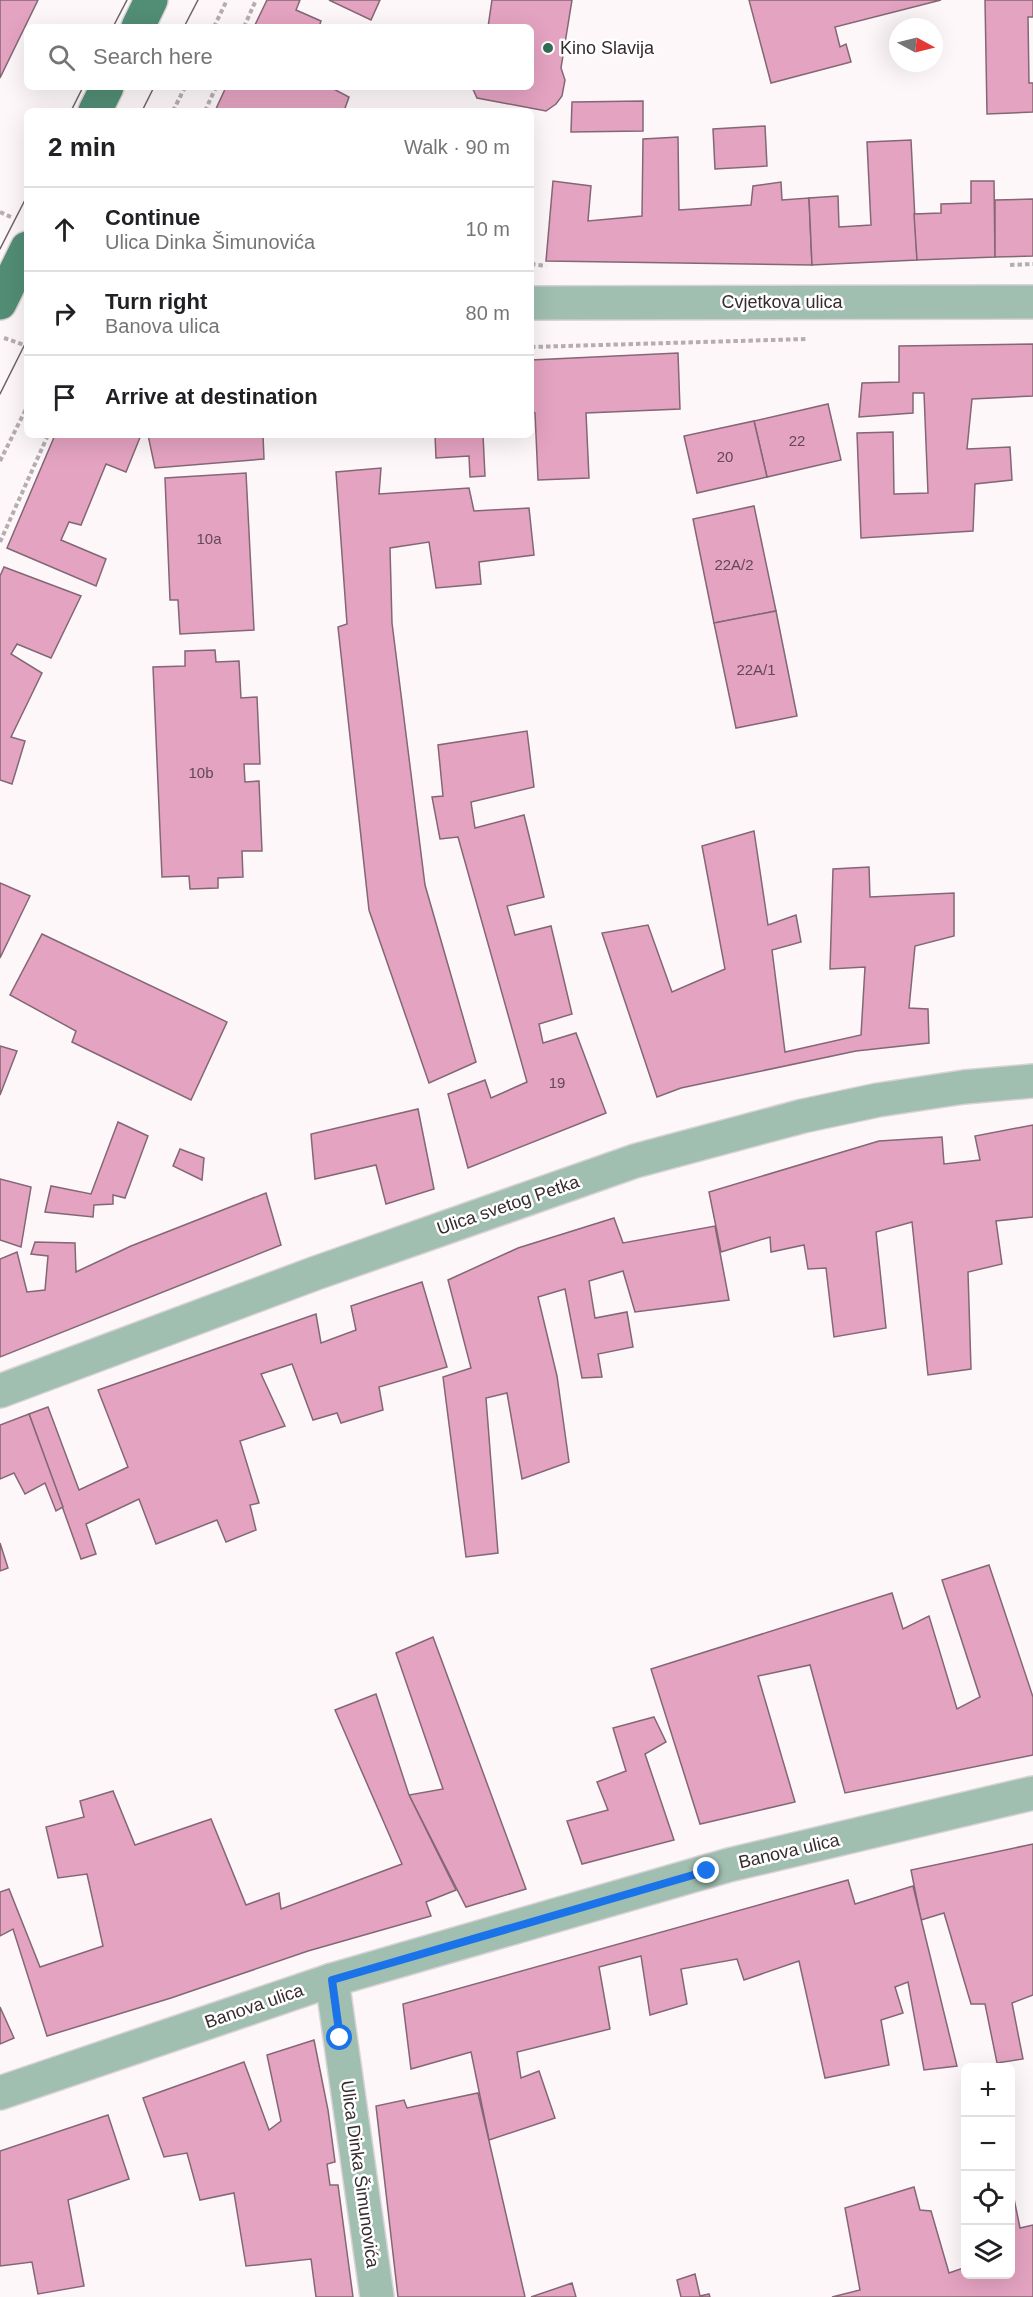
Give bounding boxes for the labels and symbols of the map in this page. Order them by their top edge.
north arrow [889,18,943,72]
place label: Kino Slavija [560,38,655,58]
marker: Kino Slavija [541,41,555,55]
street label: Cvjetkova ulica [721,292,844,312]
house number: 22 [789,432,805,449]
house number: 20 [717,448,733,465]
house number: 10a [196,530,222,547]
house number: 22A/2 [714,556,754,573]
house number: 22A/1 [736,661,776,678]
house number: 10b [188,764,214,781]
house number: 19 [549,1074,565,1091]
street label: Ulica svetog Petka [434,1171,583,1239]
street label: Banova ulica [737,1829,842,1872]
route end [693,1857,719,1883]
street label: Banova ulica [202,1979,307,2032]
route start [326,2024,352,2050]
street label: Ulica Dinka Šimunovića [337,2079,384,2270]

